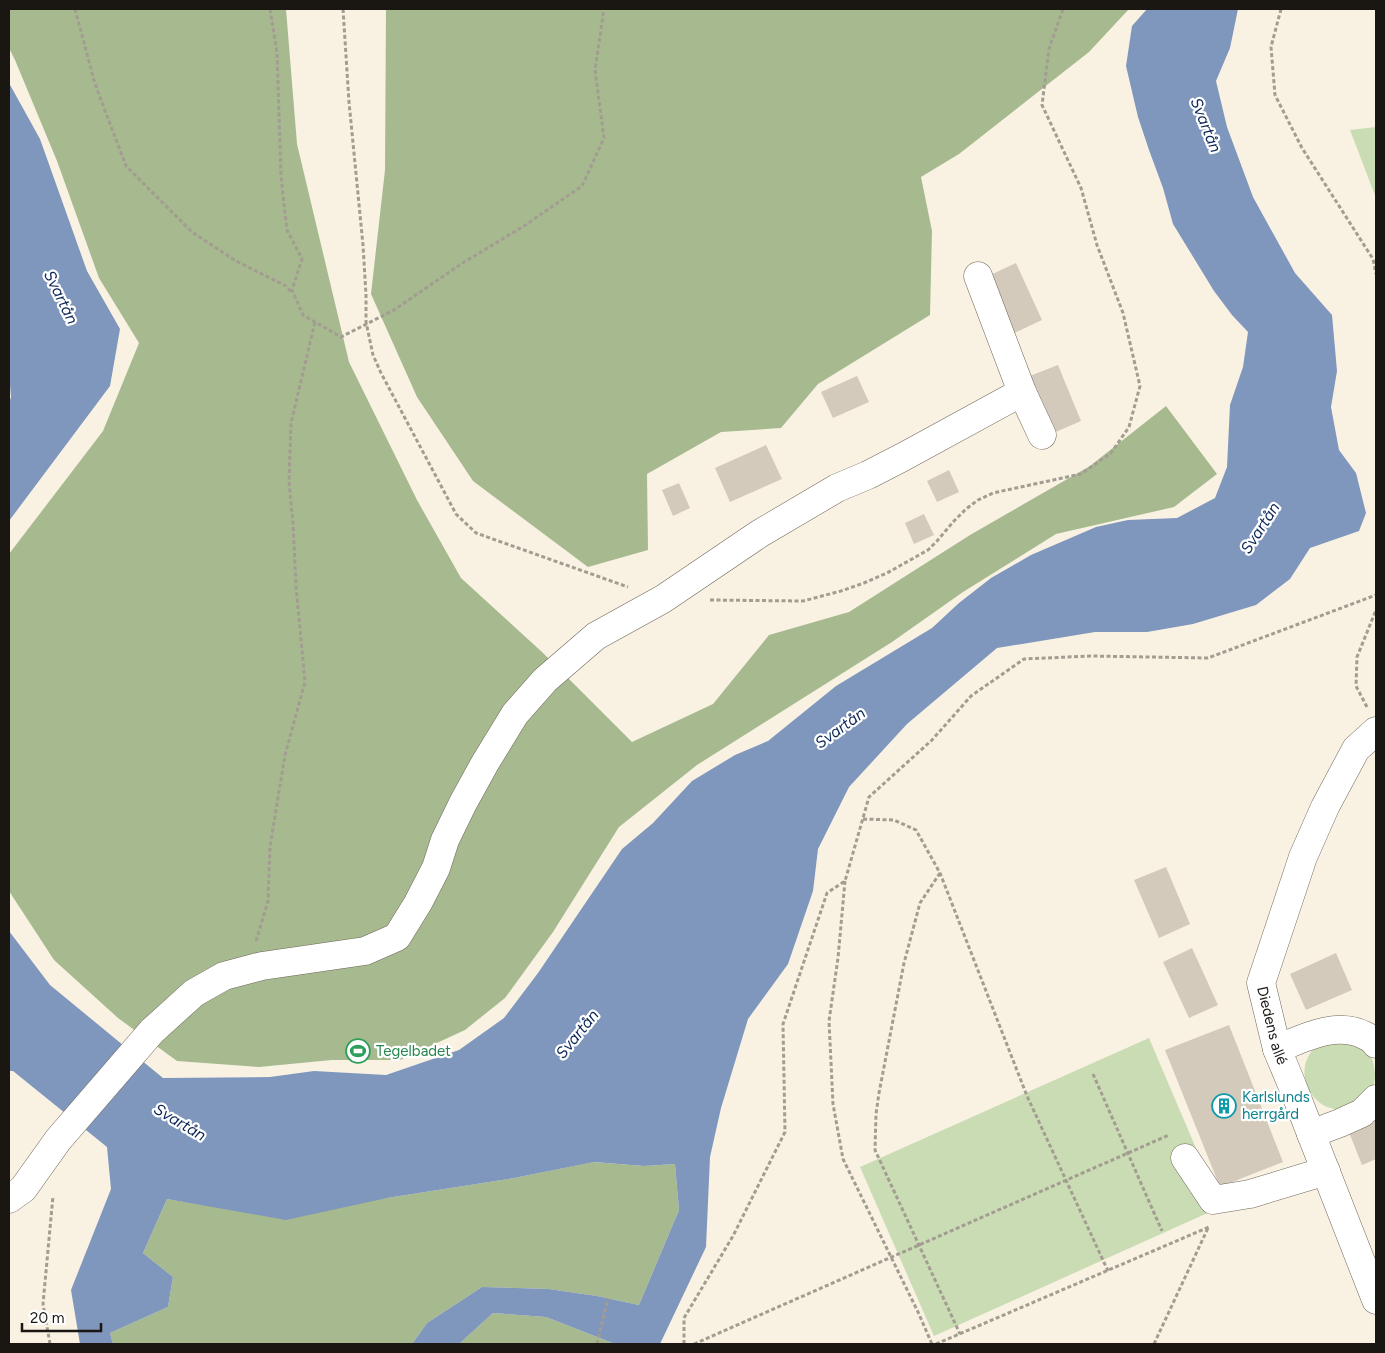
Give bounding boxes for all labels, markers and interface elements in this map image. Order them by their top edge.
water label: Svartån [1186,95,1226,155]
water label: Svartån [40,267,82,327]
water label: Svartån [1236,499,1284,557]
water label: Svartån [811,703,869,753]
street label: Diedens allé [1253,984,1292,1067]
water label: Svartån [552,1006,602,1062]
sports icon: Tegelbadet [345,1038,371,1064]
place label: Tegelbadet [376,1042,451,1060]
place label: Karlslunds herrgård [1242,1088,1310,1123]
building icon: Karlslunds herrgård [1211,1093,1237,1119]
water label: Svartån [151,1099,210,1145]
scale bar [22,1300,101,1332]
text: 20 m [30,1309,64,1327]

